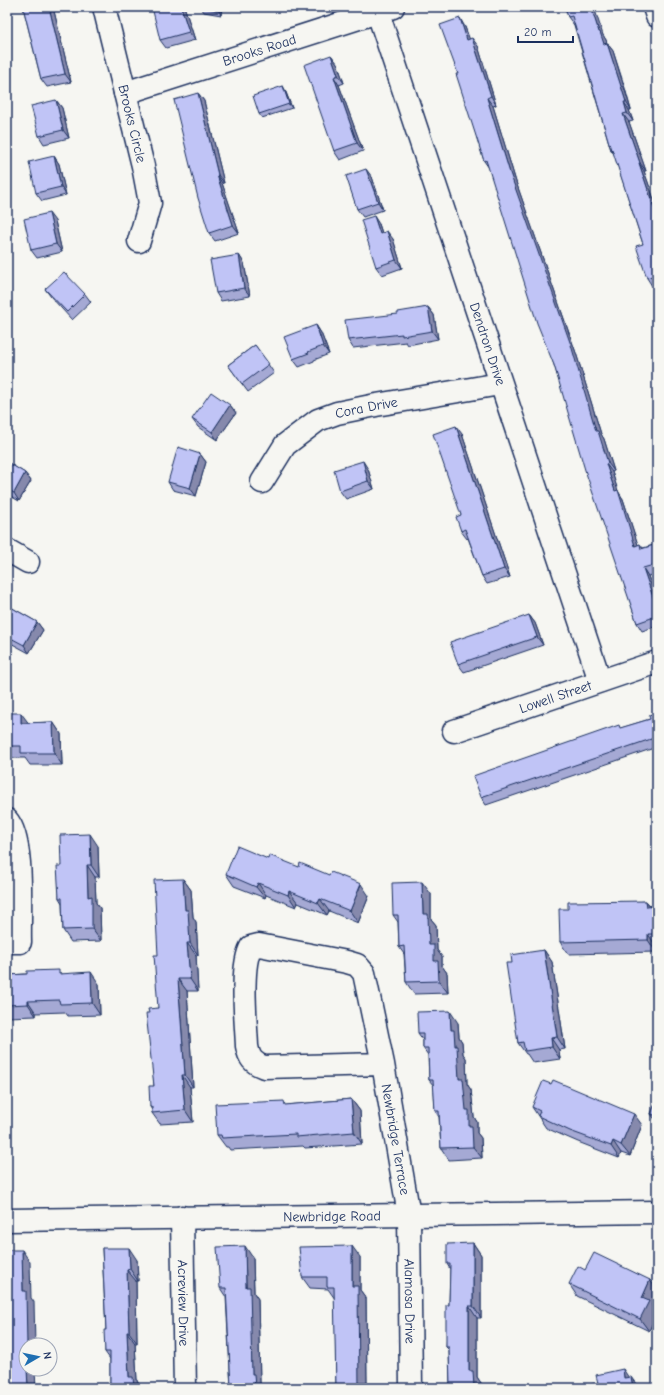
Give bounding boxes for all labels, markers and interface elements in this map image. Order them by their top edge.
scale bar [518,18,573,44]
text: 20 m [524,25,552,39]
street label: Brooks Road [220,30,298,70]
street label: Brooks Circle [115,83,150,164]
street label: Dendron Drive [466,300,510,388]
street label: Cora Drive [333,393,399,422]
street label: Lowell Street [517,676,595,717]
street label: Newbridge Terrace [378,1082,414,1196]
street label: Newbridge Road [283,1207,381,1225]
street label: Alamosa Drive [401,1258,419,1344]
street label: Acreview Drive [174,1260,193,1346]
north arrow [18,1337,58,1377]
text: N [40,1351,54,1360]

